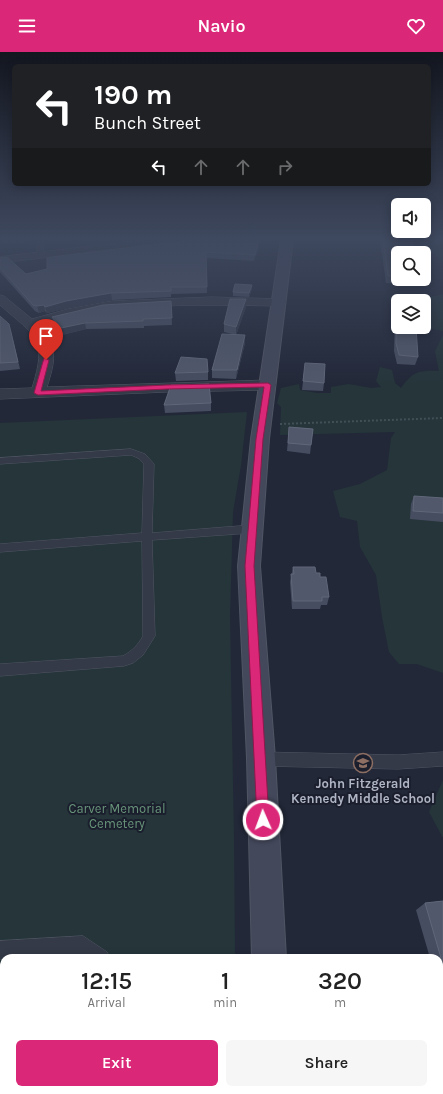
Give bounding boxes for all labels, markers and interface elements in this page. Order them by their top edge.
icon: menu [16,15,38,37]
text: Navio [197,15,246,37]
icon: heart [405,15,427,37]
text: 190 m [94,78,172,111]
icon: left [28,80,80,132]
text: Bunch Street [94,112,201,134]
icon: left [148,156,170,178]
icon: ahead [190,156,212,178]
icon: ahead [232,156,254,178]
icon: right [274,156,296,178]
map controls [391,198,431,334]
button: sound [391,198,431,238]
button: search [391,246,431,286]
button: layers [391,294,431,334]
pin [29,319,63,360]
icon: arrive [35,325,57,347]
school or university icon: John Fitzgerald Kennedy Middle School [352,752,374,774]
place label: John Fitzgerald Kennedy Middle School [291,776,435,806]
position arrow [242,799,284,841]
park label: Carver Memorial Cemetery [68,801,166,831]
text: 12:15 [81,967,132,995]
text: 1 [221,967,229,995]
text: 320 [318,967,362,995]
text: Arrival [88,995,126,1010]
text: min [213,995,237,1010]
text: m [334,995,346,1010]
button: Exit [16,1040,218,1086]
button: Share [226,1040,427,1086]

